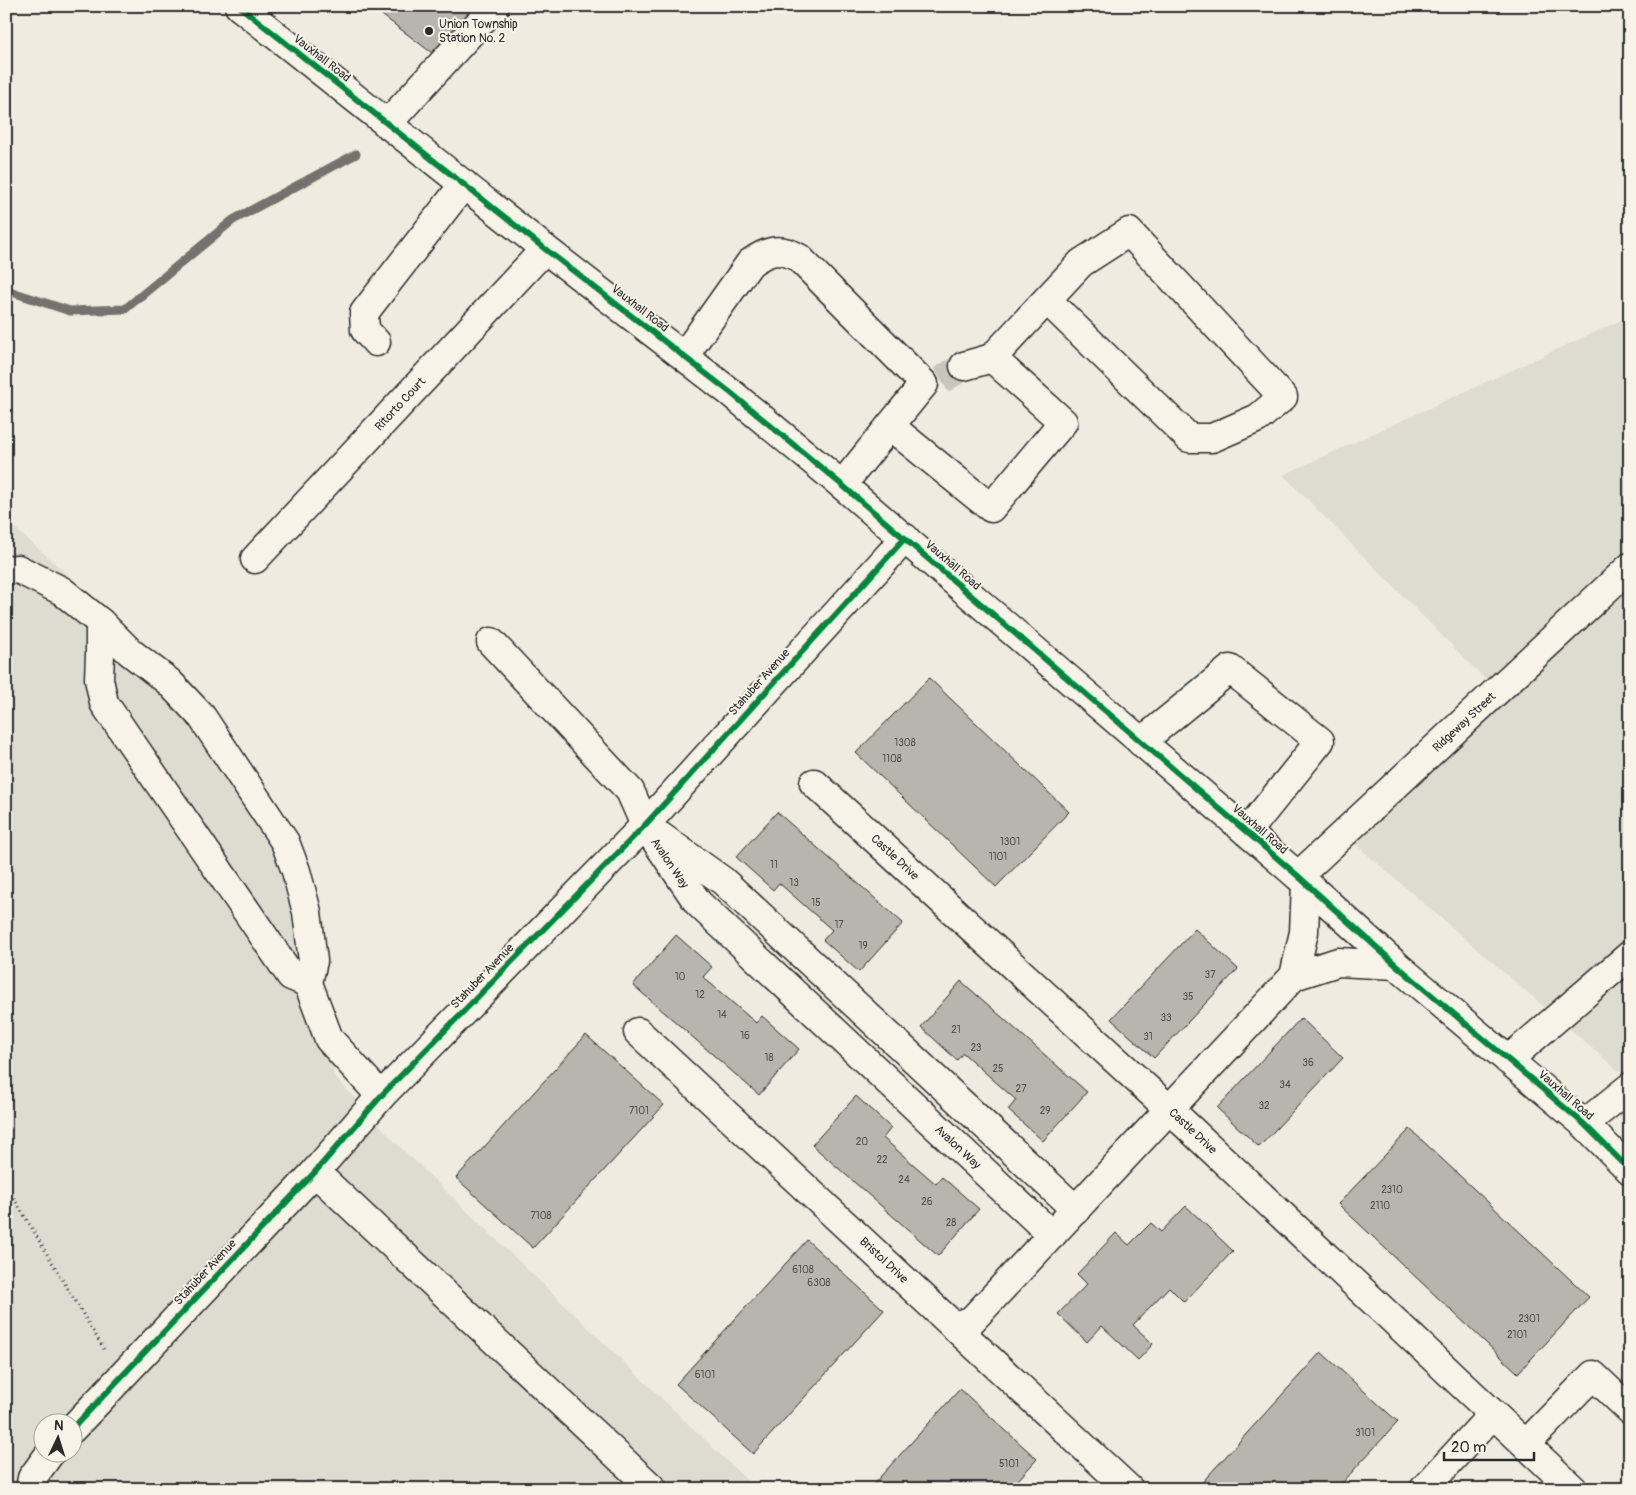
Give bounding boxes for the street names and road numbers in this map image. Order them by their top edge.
street label: Vauxhall Road [290,31,354,86]
street label: Vauxhall Road [608,281,672,336]
street label: Ritorto Court [372,374,429,434]
street label: Vauxhall Road [922,537,984,594]
street label: Stahuber Avenue [725,646,793,719]
street label: Ridgeway Street [1430,689,1499,755]
street label: Vauxhall Road [1229,801,1291,858]
street label: Castle Drive [868,831,922,883]
street label: Avalon Way [647,835,692,891]
street label: Stahuber Avenue [448,941,517,1012]
street label: Vauxhall Road [1535,1067,1597,1124]
street label: Castle Drive [1166,1105,1220,1157]
street label: Avalon Way [931,1122,984,1172]
street label: Bristol Drive [856,1234,911,1287]
street label: Stahuber Avenue [171,1236,240,1308]

